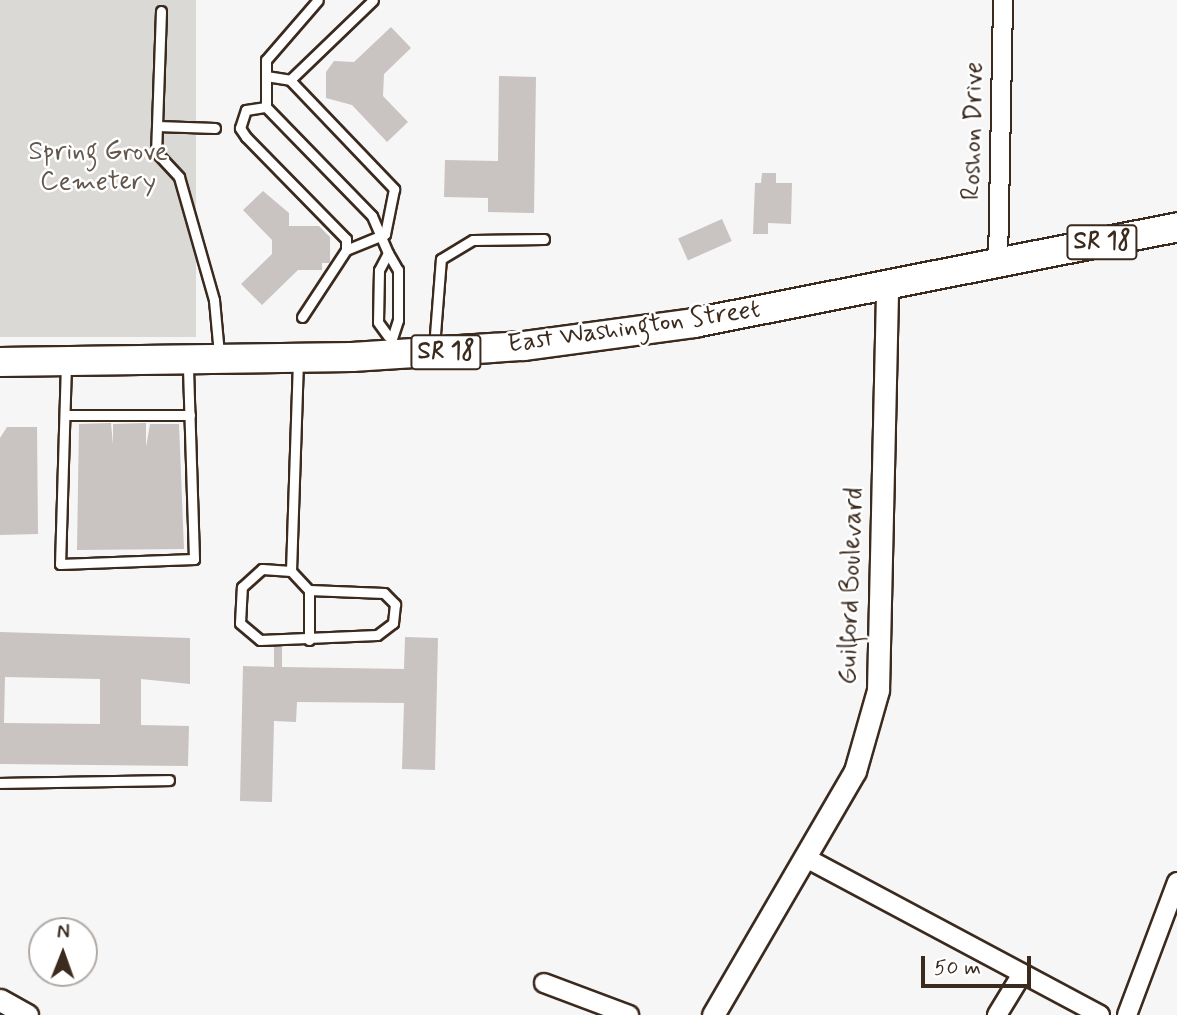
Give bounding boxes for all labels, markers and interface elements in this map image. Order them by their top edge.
street label: Roshon Drive [957,63,991,199]
park label: Spring Grove Cemetery [29,137,167,198]
road number: SR 18 [1065,222,1139,262]
street label: East Washington Street [504,295,764,361]
road number: SR 18 [409,332,483,372]
street label: Guilford Boulevard [833,488,871,684]
north arrow [28,917,98,987]
text: N [57,920,70,945]
scale bar [925,942,1035,986]
text: 50 m [934,954,981,982]

